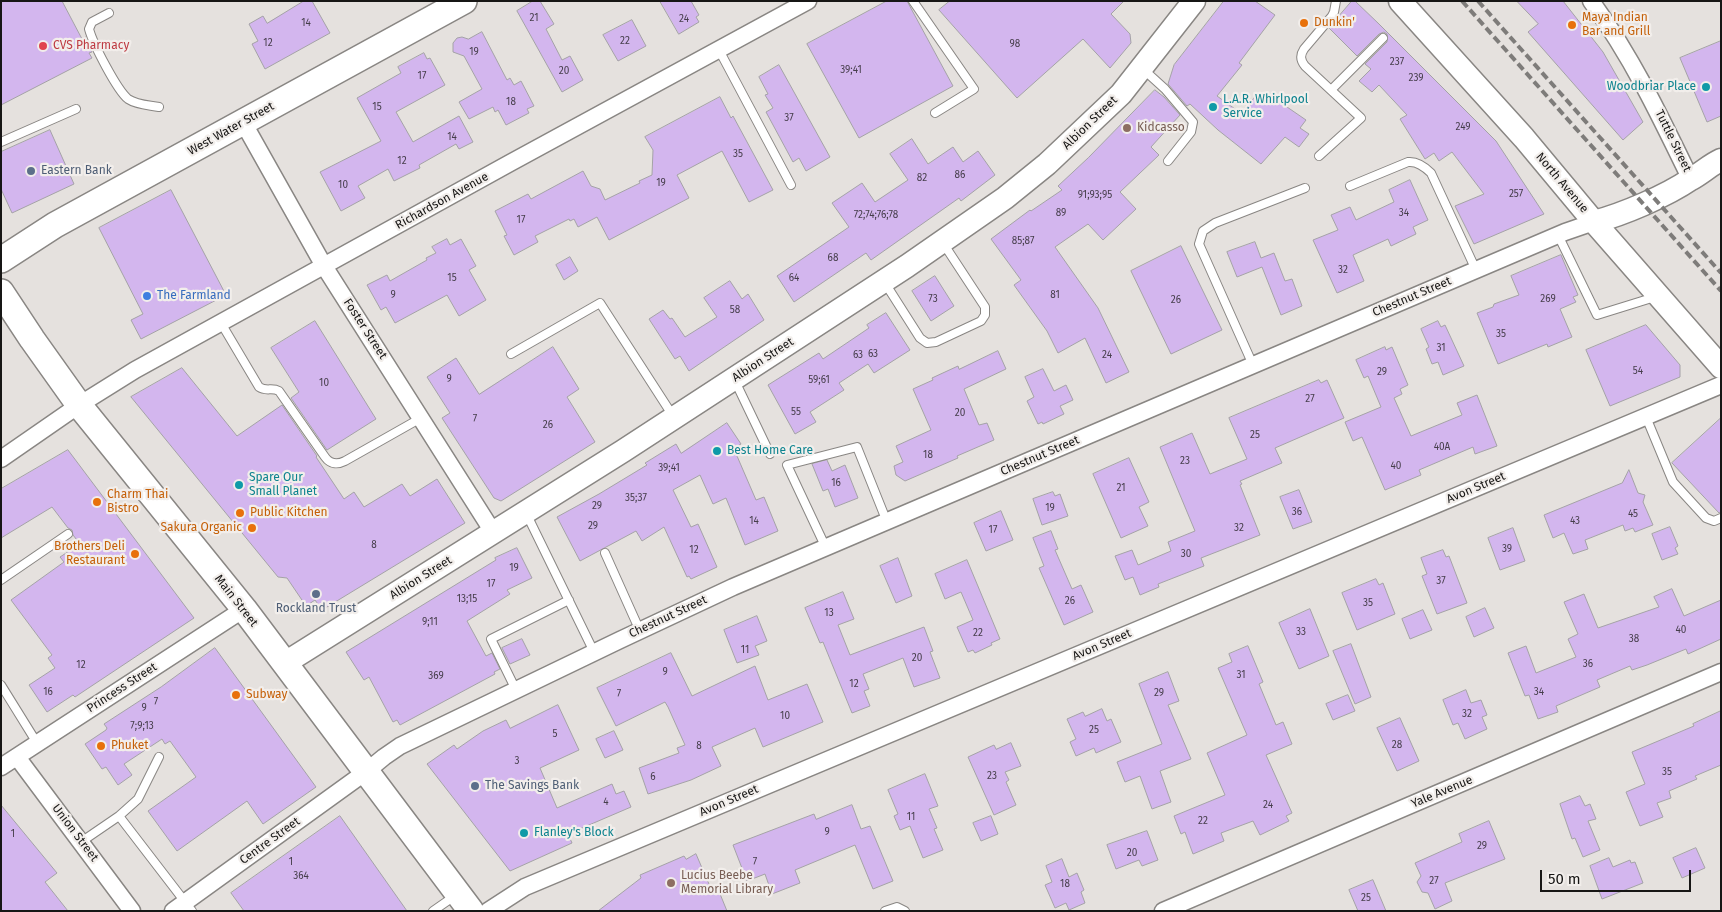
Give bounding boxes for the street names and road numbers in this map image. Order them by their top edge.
street label: Albion Street [1060,93,1120,153]
street label: West Water Street [185,99,277,159]
street label: Tuttle Street [1652,108,1694,174]
street label: North Avenue [1533,150,1591,216]
street label: Richardson Avenue [393,169,491,233]
street label: Chestnut Street [1370,274,1454,320]
street label: Foster Street [340,296,390,362]
street label: Albion Street [729,335,797,385]
street label: Chestnut Street [998,433,1082,479]
street label: Avon Street [1444,469,1508,507]
street label: Albion Street [387,553,455,603]
street label: Main Street [211,572,261,630]
street label: Chestnut Street [627,593,709,641]
street label: Avon Street [1070,626,1134,664]
street label: Princess Street [84,660,160,716]
street label: Yale Avenue [1409,773,1475,811]
street label: Avon Street [697,782,761,820]
street label: Union Street [49,801,101,865]
street label: Centre Street [237,814,303,868]

